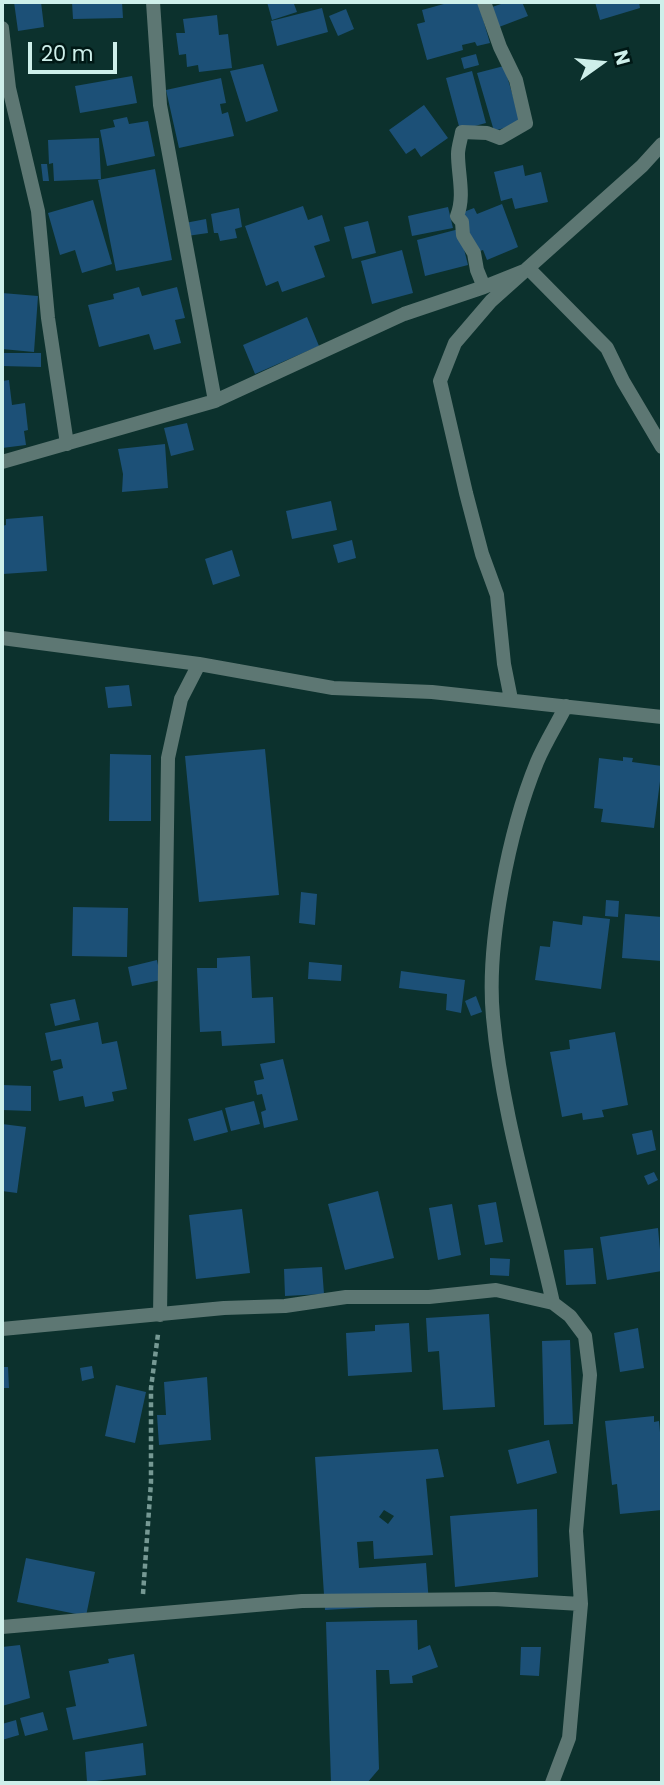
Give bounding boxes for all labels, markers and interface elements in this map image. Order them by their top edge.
scale bar [32,28,121,72]
north arrow [566,28,636,98]
text: 20 m [41,39,94,68]
text: N [607,47,637,68]

